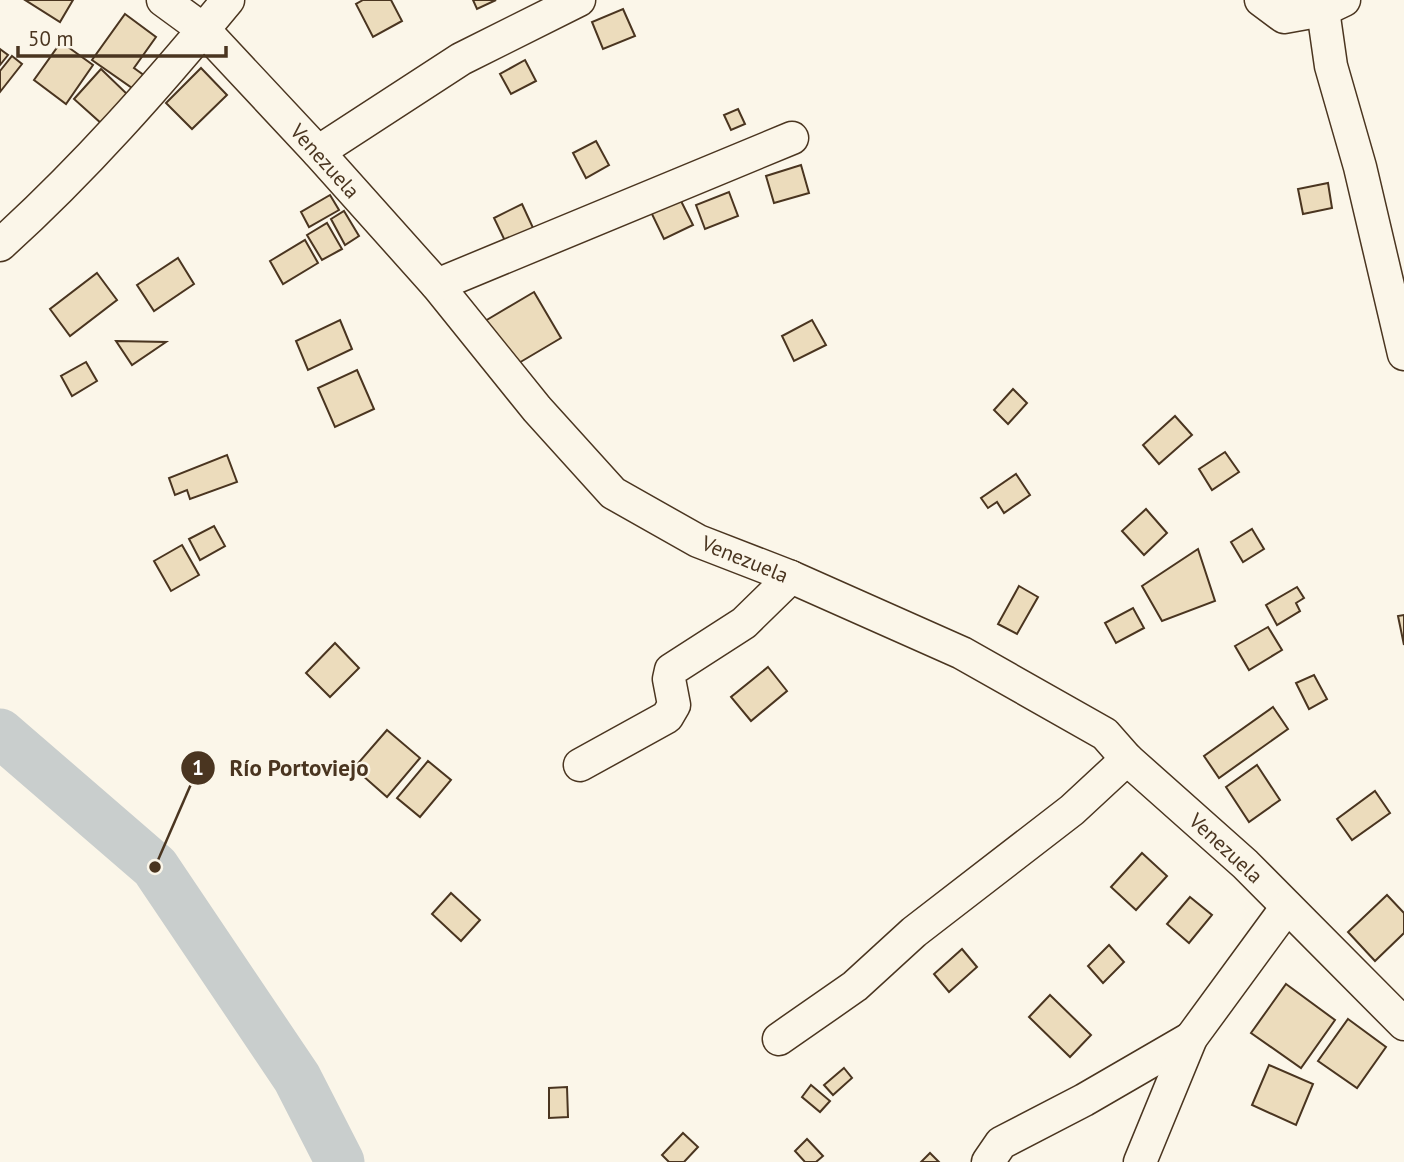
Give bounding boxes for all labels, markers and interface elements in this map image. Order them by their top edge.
scale bar [18,14,226,58]
text: 50 m [28,25,74,52]
street label: Venezuela [284,117,366,204]
street label: Venezuela [697,529,792,589]
callout: Río Portoviejo [180,746,382,790]
text: Río Portoviejo [230,753,369,782]
text: 1 [192,754,204,781]
street label: Venezuela [1183,806,1269,889]

